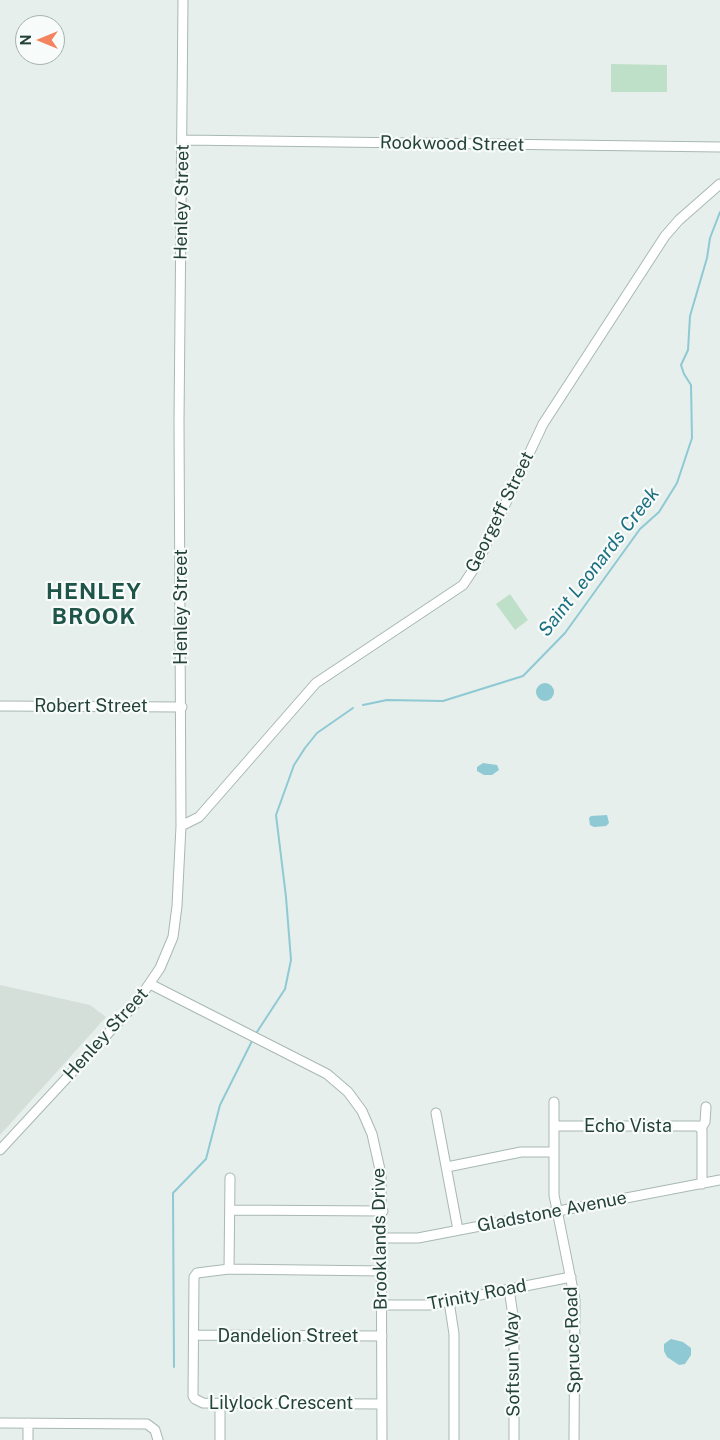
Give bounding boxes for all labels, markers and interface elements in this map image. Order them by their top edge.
north arrow [15,15,65,65]
text: N [18,35,34,45]
street label: Rookwood Street [380,132,524,156]
street label: Henley Street [170,144,194,260]
street label: Georgeff Street [461,448,539,576]
water label: Saint Leonards Creek [534,483,664,641]
street label: Henley Street [170,549,192,665]
district label: HENLEY BROOK [45,579,143,630]
street label: Robert Street [34,695,148,717]
street label: Henley Street [59,984,153,1084]
street label: Echo Vista [584,1115,672,1137]
street label: Brooklands Drive [368,1168,392,1310]
street label: Gladstone Avenue [475,1187,629,1237]
street label: Trinity Road [426,1275,528,1315]
street label: Spruce Road [560,1286,586,1394]
street label: Softsun Way [501,1311,525,1417]
street label: Dandelion Street [217,1325,359,1347]
street label: Lilylock Crescent [209,1392,353,1414]

